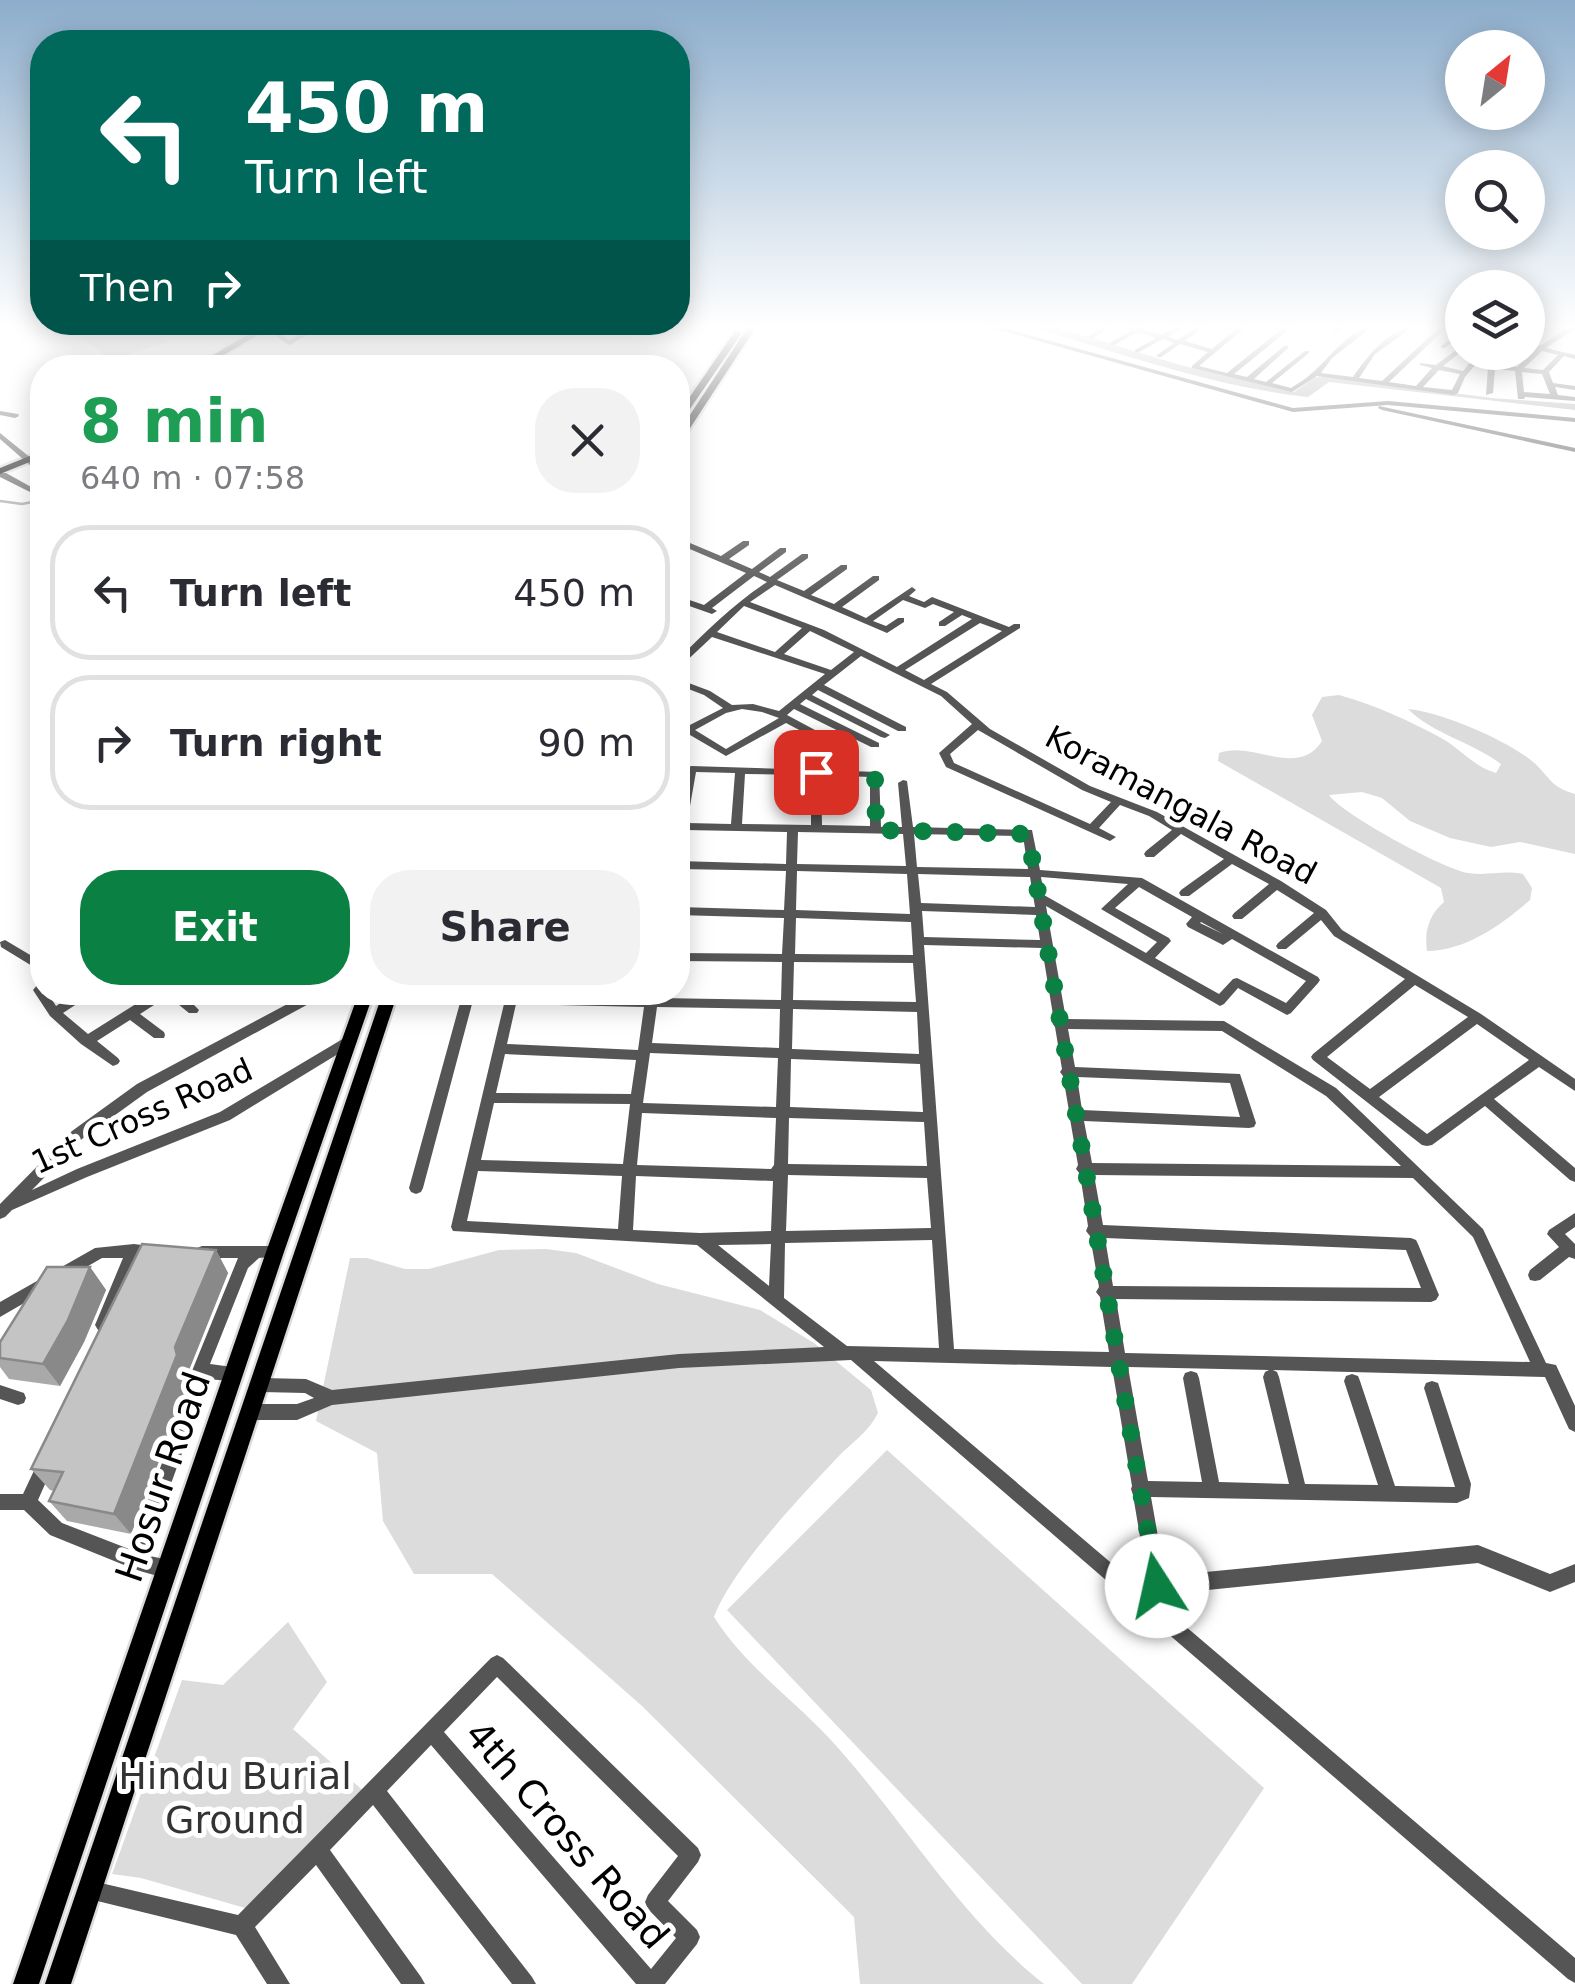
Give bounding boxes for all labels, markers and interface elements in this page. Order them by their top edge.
north arrow [1445,30,1545,130]
map controls [1445,30,1545,370]
text: 450 m [245,67,488,149]
icon: left [80,70,210,200]
button: search [1445,150,1545,250]
text: Turn left [245,151,428,204]
icon: right [195,260,250,315]
text: Then [80,266,175,310]
button: layers [1445,270,1545,370]
text: 8 min [80,386,268,456]
button: close [535,388,640,493]
text: 640 m · 07:58 [80,459,305,497]
icon: left [85,565,140,620]
text: Turn left [170,571,351,615]
text: 450 m [513,571,635,615]
icon: right [85,715,140,770]
street label: Koramangala Road [1039,717,1323,893]
text: Turn right [170,721,382,765]
text: 90 m [538,721,635,765]
pin [774,730,859,815]
icon: arrive [789,745,844,800]
button: Exit [80,870,350,985]
button: Share [370,870,640,985]
street label: 1st Cross Road [26,1050,258,1182]
street label: Hosur Road [107,1366,219,1588]
position arrow [1105,1534,1209,1638]
street label: 4th Cross Road [456,1712,678,1958]
park label: Hindu Burial Ground [118,1754,352,1842]

